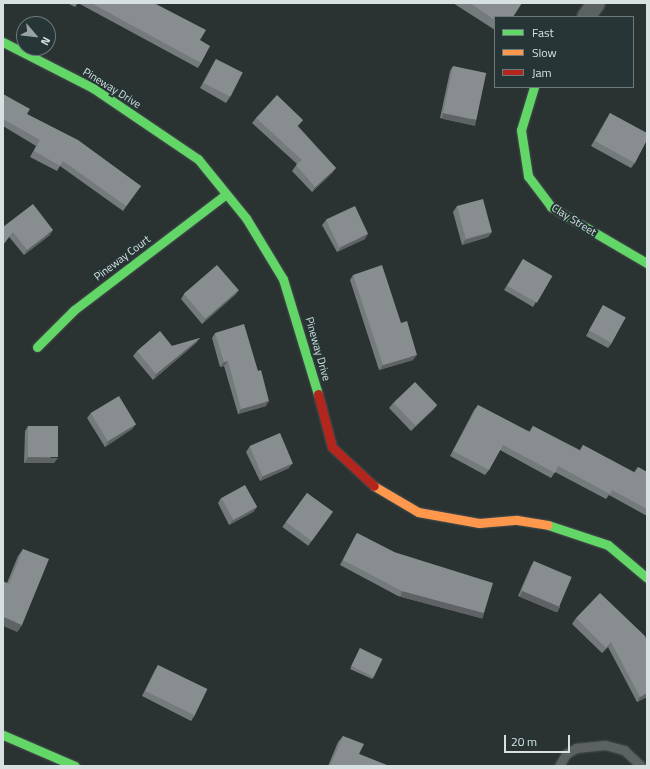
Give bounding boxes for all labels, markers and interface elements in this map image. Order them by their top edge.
north arrow [16,16,56,56]
legend [494,16,634,88]
text: Fast [532,23,554,42]
text: N [37,34,55,48]
text: Slow [532,43,557,62]
text: Jam [532,63,552,82]
street label: Pineway Drive [81,65,143,111]
street label: Clay Street [549,201,599,239]
street label: Pineway Court [91,233,153,283]
street label: Pineway Drive [303,316,333,382]
scale bar [506,727,572,753]
text: 20 m [511,732,537,751]

